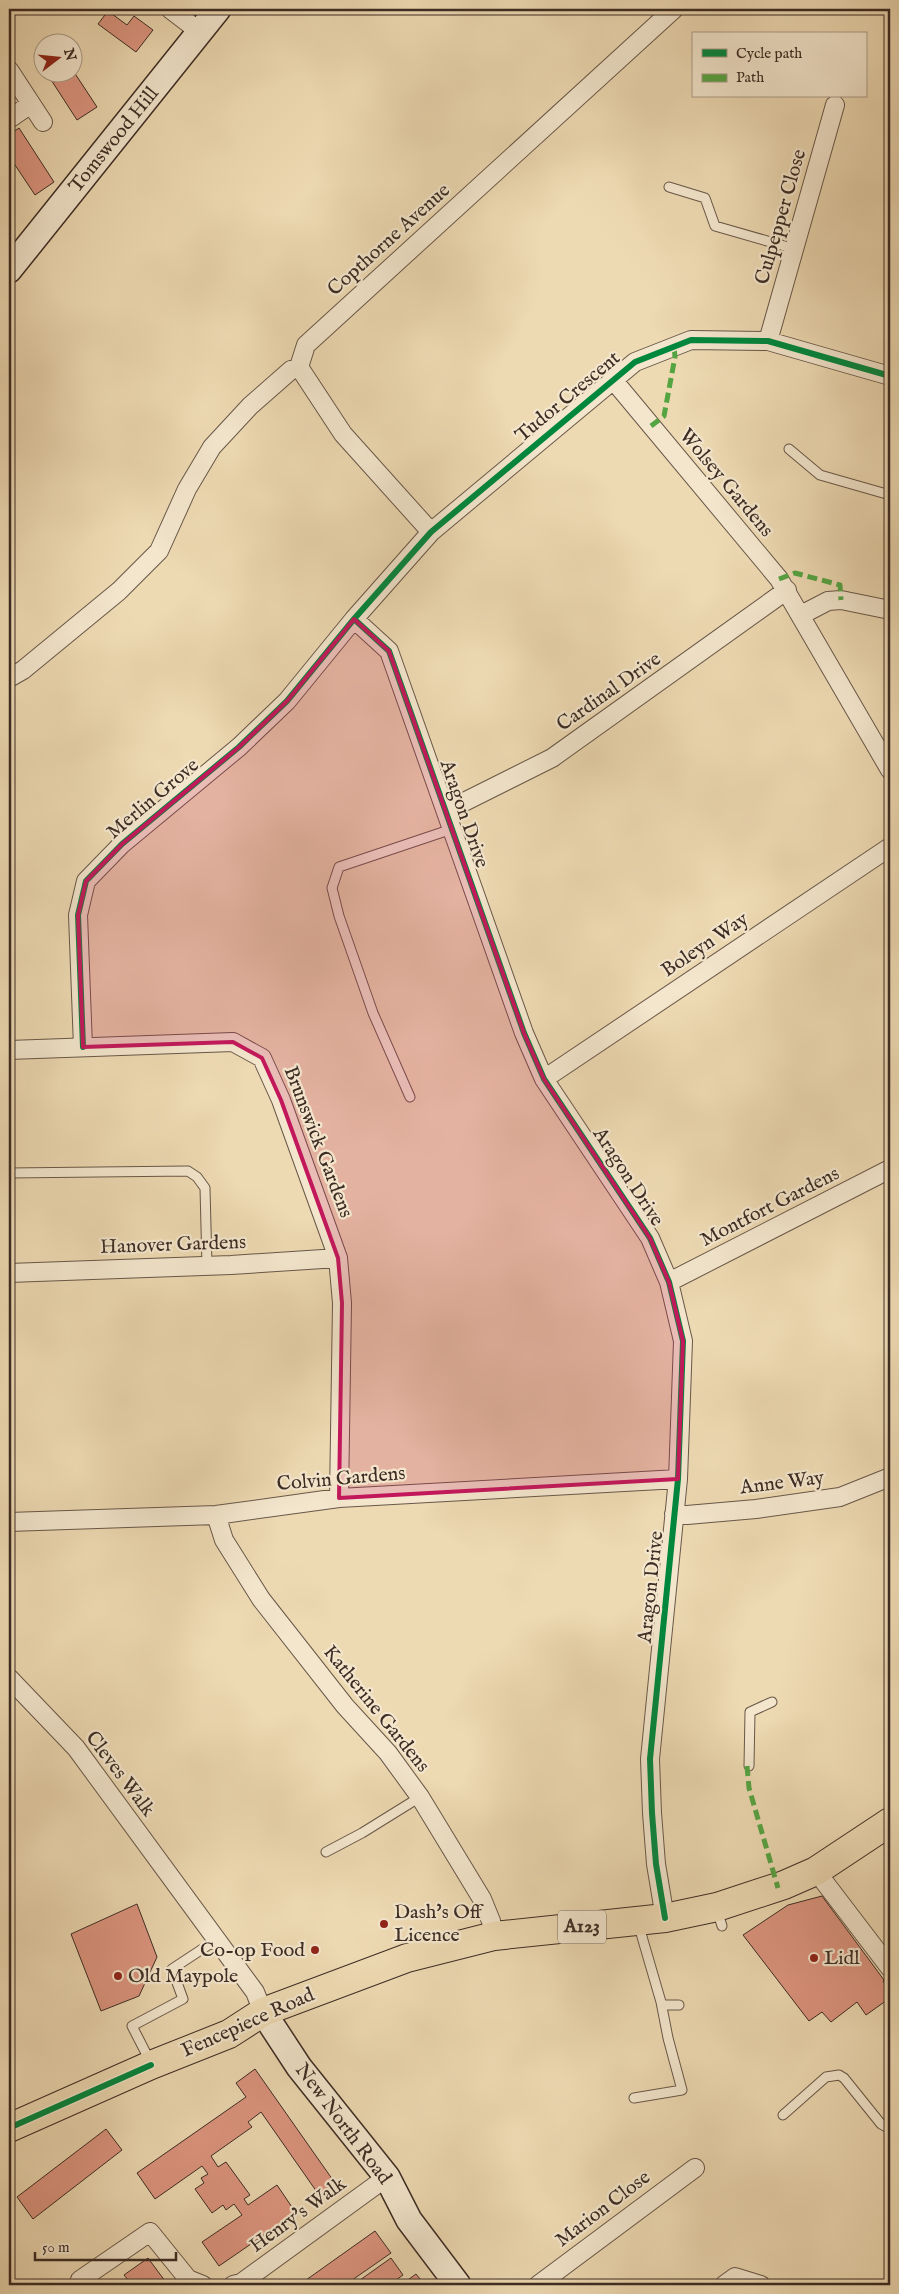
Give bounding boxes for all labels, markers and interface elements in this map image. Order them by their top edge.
north arrow [32,32,82,82]
legend [692,32,866,98]
text: Cycle path [736,44,802,63]
text: N [59,45,80,63]
text: Path [736,68,764,87]
street label: Tomswood Hill [64,82,165,198]
street label: Culpepper Close [750,147,812,287]
street label: Copthorne Avenue [322,178,456,302]
street label: Tudor Crescent [510,346,626,448]
street label: Wolsey Gardens [673,424,779,542]
street label: Cardinal Drive [552,647,666,737]
street label: Merlin Grove [102,753,204,845]
street label: Aragon Drive [434,756,494,871]
street label: Boleyn Way [657,907,753,983]
street label: Brunswick Gardens [278,1063,358,1221]
street label: Aragon Drive [586,1122,669,1231]
street label: Montfort Gardens [696,1161,844,1253]
street label: Hanover Gardens [100,1230,246,1260]
street label: Colvin Gardens [276,1461,406,1497]
street label: Anne Way [738,1465,826,1501]
street label: Aragon Drive [633,1530,669,1645]
street label: Katherine Gardens [317,1640,435,1778]
street label: Cleves Walk [80,1726,161,1822]
place label: Dash's Off Licence [394,1900,484,1948]
road number: A123 [558,1910,606,1944]
marker: Dash's Off Licence [378,1918,390,1930]
place label: Co-op Food [200,1938,305,1963]
marker: Co-op Food [309,1944,321,1956]
place label: Lidl [824,1946,860,1971]
marker: Lidl [808,1952,820,1964]
place label: Old Maypole [128,1964,238,1989]
marker: Old Maypole [112,1970,124,1982]
street label: Fencepiece Road [178,1982,319,2063]
street label: New North Road [289,2058,397,2190]
street label: Marion Close [551,2165,655,2253]
street label: Henry's Walk [245,2171,351,2258]
scale bar [35,2229,176,2261]
text: 50 m [42,2238,70,2257]

